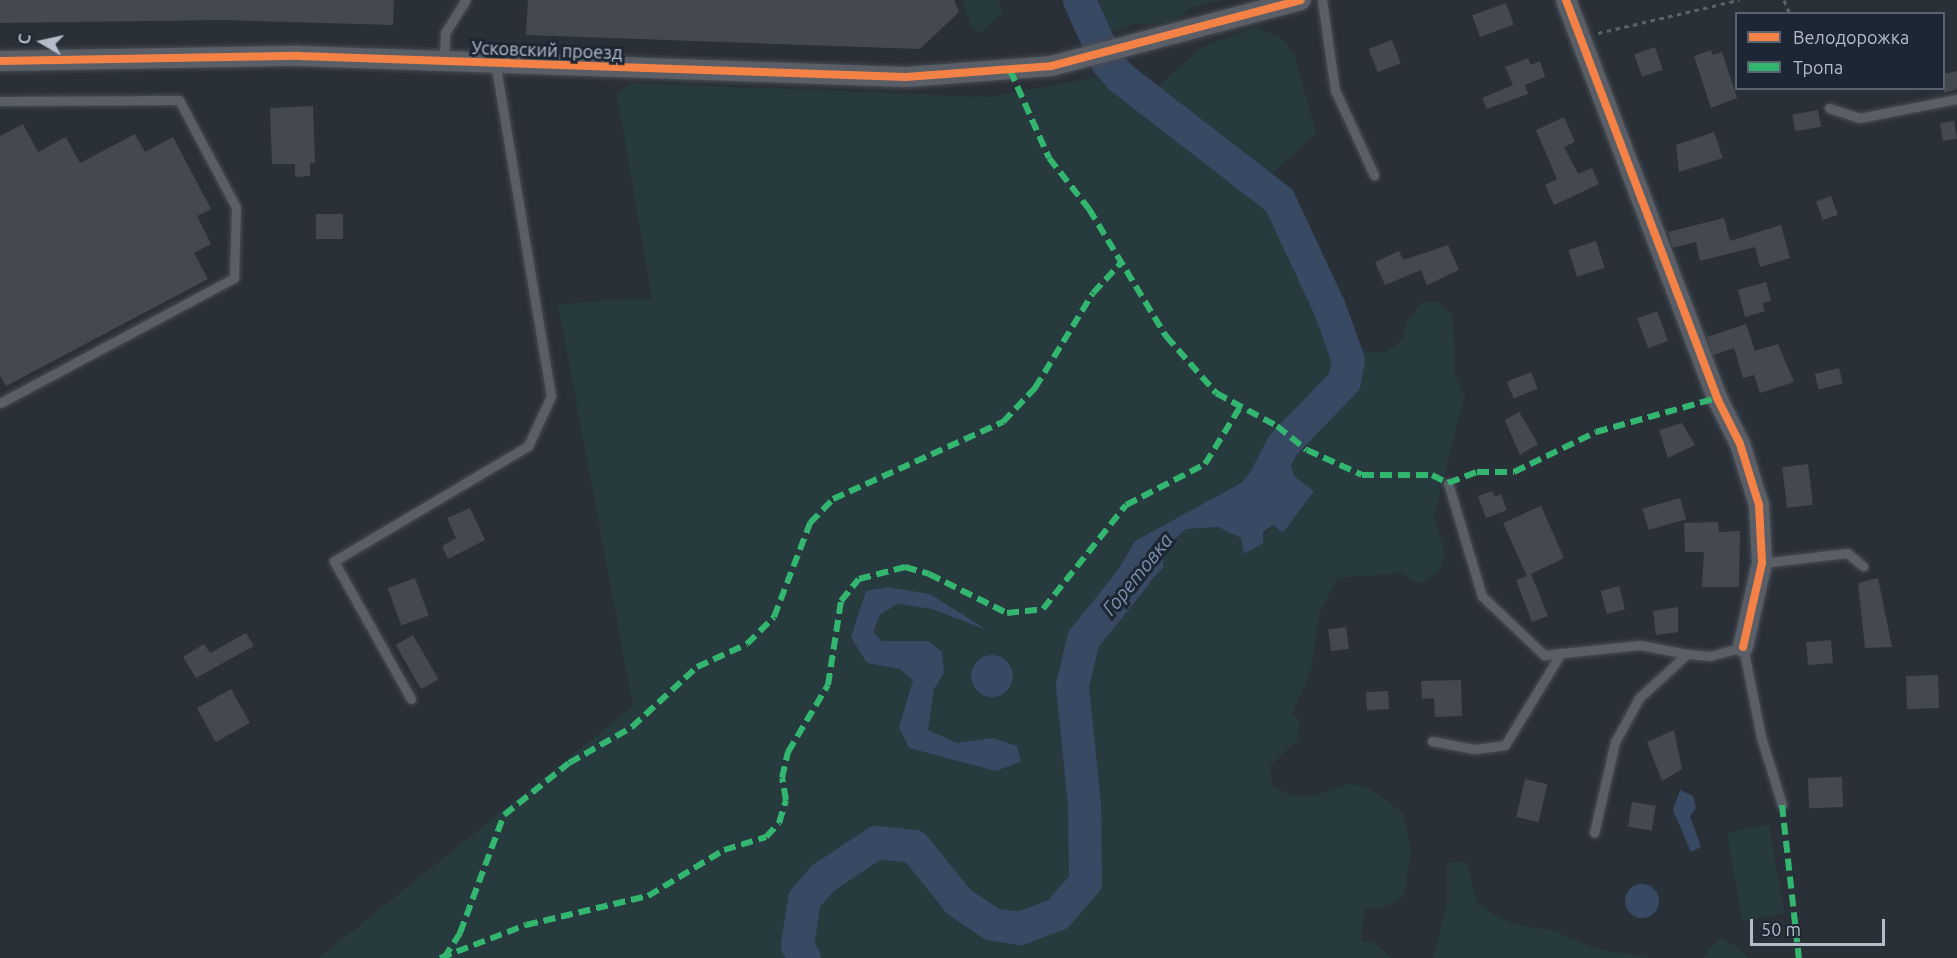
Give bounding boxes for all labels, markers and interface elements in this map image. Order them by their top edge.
north arrow [12,12,72,72]
legend [1735,12,1945,90]
text: Велодорожка [1793,27,1909,47]
text: С [15,33,34,46]
street label: Усковский проезд [471,37,623,63]
text: Тропа [1793,57,1843,77]
water label: Горетовка [1097,528,1177,620]
scale bar [1753,907,1888,945]
text: 50 m [1761,919,1801,939]

